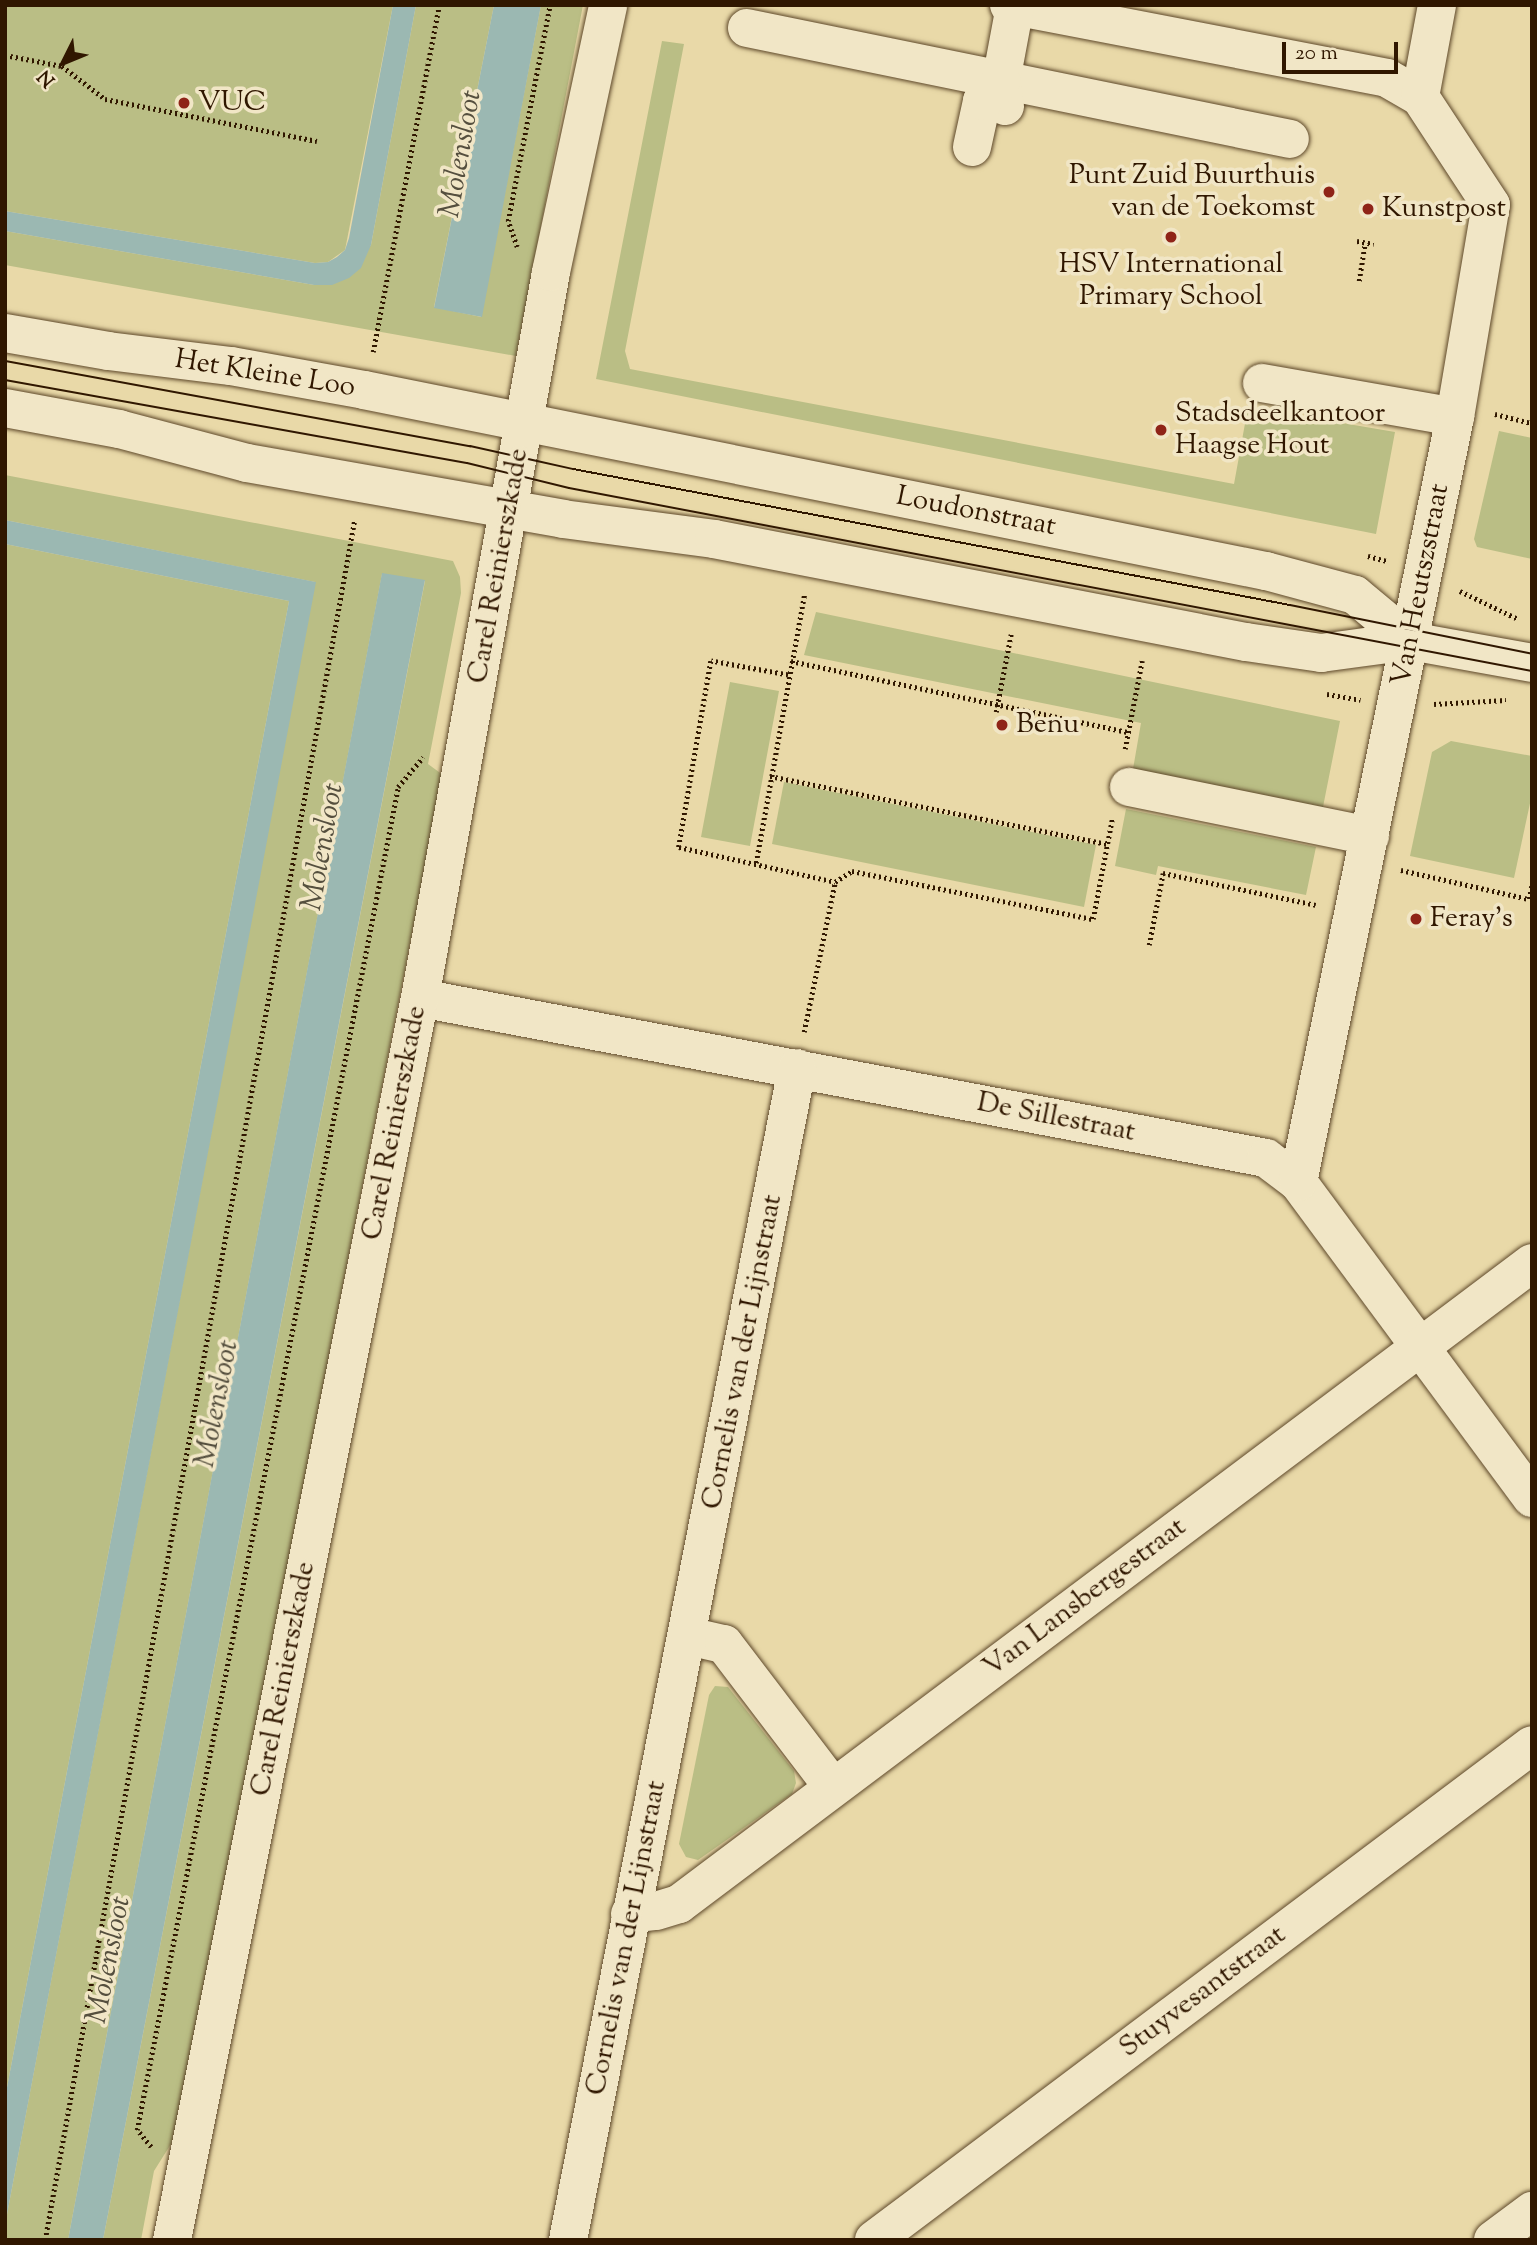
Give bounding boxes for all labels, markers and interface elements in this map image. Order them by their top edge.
north arrow [28,28,98,98]
scale bar [1285,28,1400,72]
text: 20 m [1295,39,1338,69]
text: N [32,63,62,92]
place label: VUC [198,86,266,120]
water label: Molensloot [433,87,491,221]
marker: VUC [176,95,192,111]
place label: Punt Zuid Buurthuis van de Toekomst [1069,159,1315,225]
marker: Punt Zuid Buurthuis van de Toekomst [1321,184,1337,200]
place label: Kunstpost [1382,192,1506,226]
marker: Kunstpost [1360,201,1376,217]
marker: HSV International Primary School [1163,229,1179,245]
place label: HSV International Primary School [1059,248,1283,314]
street label: Het Kleine Loo [172,343,358,405]
place label: Stadsdeelkantoor Haagse Hout [1175,397,1385,463]
marker: Stadsdeelkantoor Haagse Hout [1153,422,1169,438]
street label: Carel Reinierszkade [462,446,536,686]
street label: Loudonstraat [893,480,1059,544]
street label: Van Heutszstraat [1385,481,1457,689]
place label: Benu [1016,708,1079,742]
marker: Benu [994,717,1010,733]
water label: Molensloot [295,780,353,914]
place label: Feray's [1430,902,1513,936]
marker: Feray's [1408,911,1424,927]
street label: Carel Reinierszkade [356,1003,434,1243]
street label: De Sillestraat [974,1086,1138,1150]
street label: Cornelis van der Lijnstraat [696,1192,790,1512]
water label: Molensloot [188,1337,248,1471]
street label: Van Lansbergestraat [977,1511,1193,1685]
street label: Carel Reinierszkade [245,1559,323,1799]
street label: Cornelis van der Lijnstraat [580,1778,674,2098]
water label: Molensloot [80,1893,140,2027]
street label: Stuyvesantstraat [1113,1919,1293,2065]

